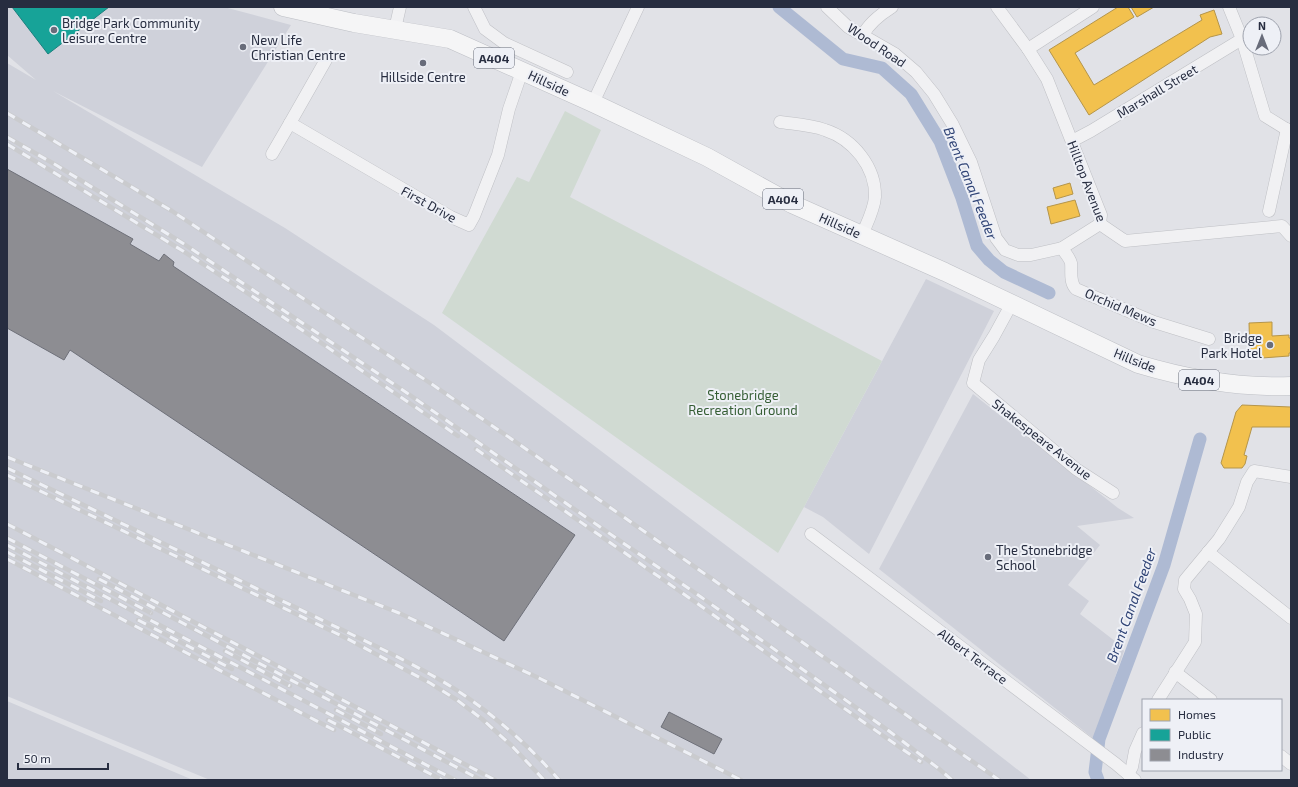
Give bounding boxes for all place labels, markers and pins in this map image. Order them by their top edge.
place label: Bridge Park Community Leisure Centre [62,15,200,46]
marker: Bridge Park Community Leisure Centre [49,25,59,35]
place label: New Life Christian Centre [251,32,346,63]
marker: New Life Christian Centre [238,42,248,52]
marker: Hillside Centre [418,58,428,68]
place label: Hillside Centre [380,69,466,85]
place label: Bridge Park Hotel [1201,330,1262,361]
marker: Bridge Park Hotel [1265,340,1275,350]
place label: The Stonebridge School [996,542,1093,573]
marker: The Stonebridge School [983,552,993,562]

